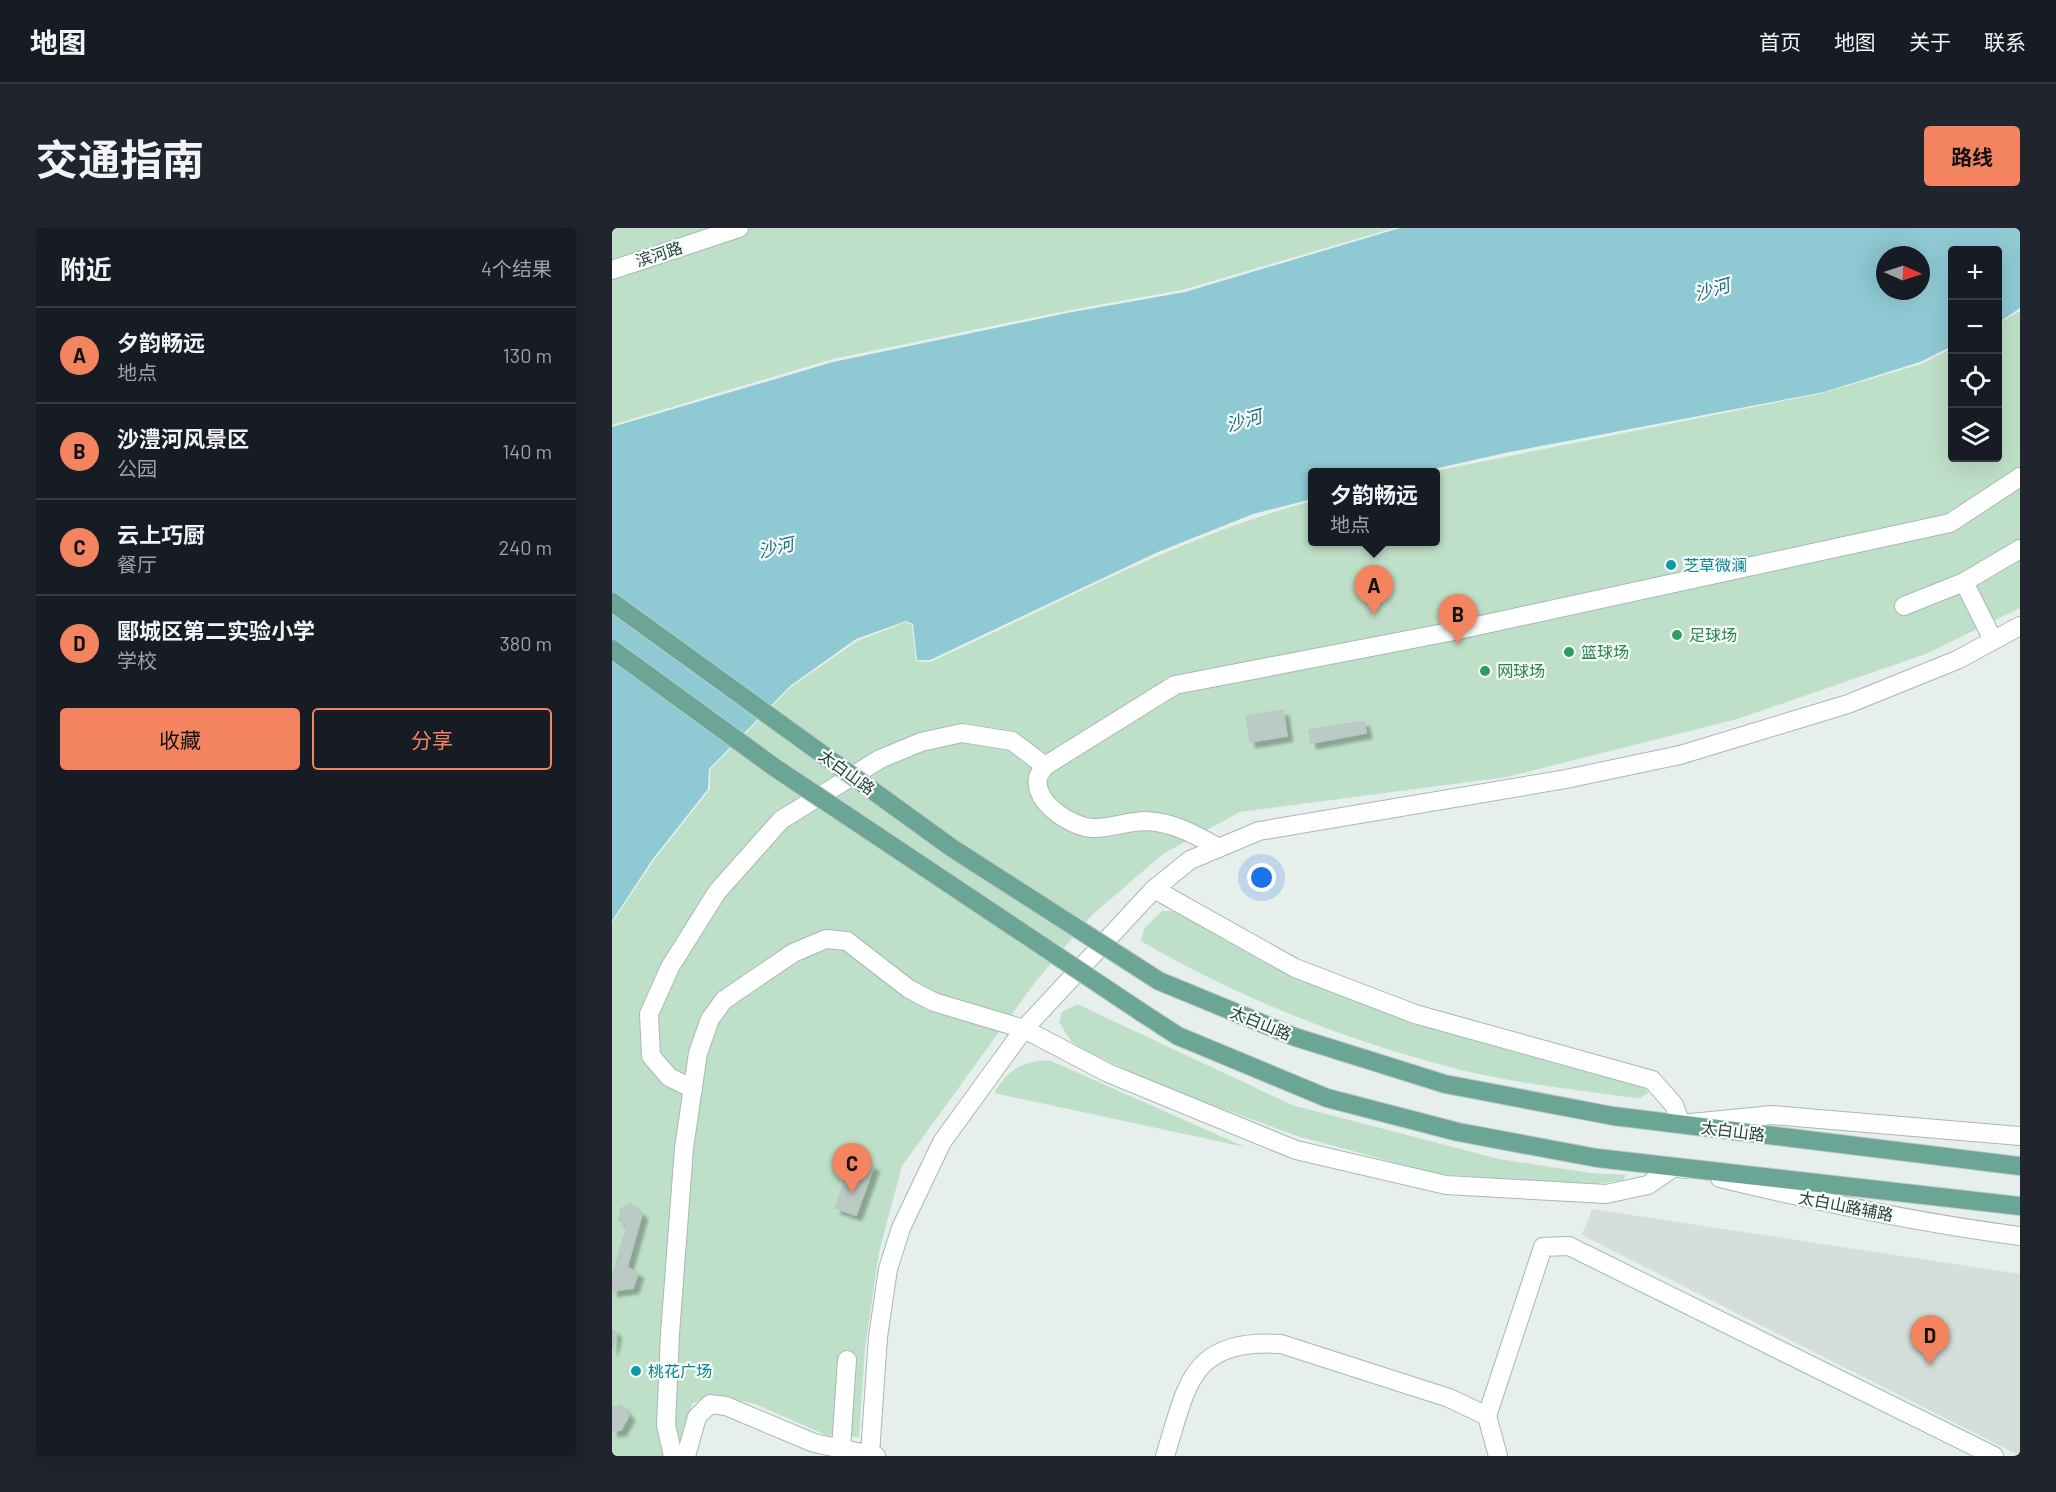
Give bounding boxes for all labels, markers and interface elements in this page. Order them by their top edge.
text: 地图 [30,25,86,59]
text: 首页 [1759,29,1801,54]
text: 地图 [1834,29,1876,54]
text: 关于 [1909,29,1951,54]
text: 联系 [1984,29,2026,54]
button: 路线 [1924,126,2020,186]
text: 交通指南 [36,133,204,183]
street label: 滨河路 [633,237,685,270]
north arrow [1876,246,1930,300]
map controls [1948,246,2002,462]
button: + [1948,246,2002,300]
text: 附近 [60,253,112,284]
text: 4个结果 [481,256,552,280]
water label: 沙河 [1691,273,1735,305]
button: − [1948,300,2002,354]
text: 夕韵畅远 [117,329,205,355]
text: A [73,343,86,367]
text: 130 m [503,343,552,367]
button: locate [1948,354,2002,408]
text: 地点 [117,360,157,384]
water label: 沙河 [1223,404,1267,436]
button: layers [1948,408,2002,462]
text: 沙澧河风景区 [117,425,249,451]
text: B [73,439,86,463]
text: 140 m [502,439,552,463]
text: 公园 [117,456,157,480]
popup [1308,468,1440,546]
text: 夕韵畅远 [1330,481,1418,507]
text: 地点 [1330,512,1370,536]
text: 云上巧厨 [117,521,205,547]
water label: 沙河 [756,532,799,562]
text: C [73,535,86,559]
text: 240 m [498,535,552,559]
text: 餐厅 [117,552,157,576]
place label: 芝草微澜 [1683,555,1747,574]
marker: 芝草微澜 [1664,558,1678,572]
pin: A [1354,566,1394,615]
pin: B [1438,594,1478,644]
text: 郾城区第二实验小学 [117,617,315,643]
place label: 足球场 [1689,625,1737,644]
marker: 足球场 [1670,628,1684,642]
text: D [73,631,86,655]
text: 380 m [499,631,552,655]
place label: 篮球场 [1581,642,1629,661]
marker: 篮球场 [1562,645,1576,659]
text: 学校 [117,648,157,672]
place label: 网球场 [1497,661,1545,680]
marker: 网球场 [1478,664,1492,678]
button: 收藏 [60,708,300,770]
button: 分享 [312,708,552,770]
street label: 太白山路 [816,745,879,798]
your location [1247,863,1276,892]
street label: 太白山路 [1228,1002,1294,1043]
street label: 太白山路 [1700,1117,1766,1144]
pin: C [832,1144,872,1193]
street label: 太白山路辅路 [1797,1187,1895,1224]
pin: D [1910,1316,1950,1365]
place label: 桃花广场 [648,1361,712,1380]
marker: 桃花广场 [629,1364,643,1378]

